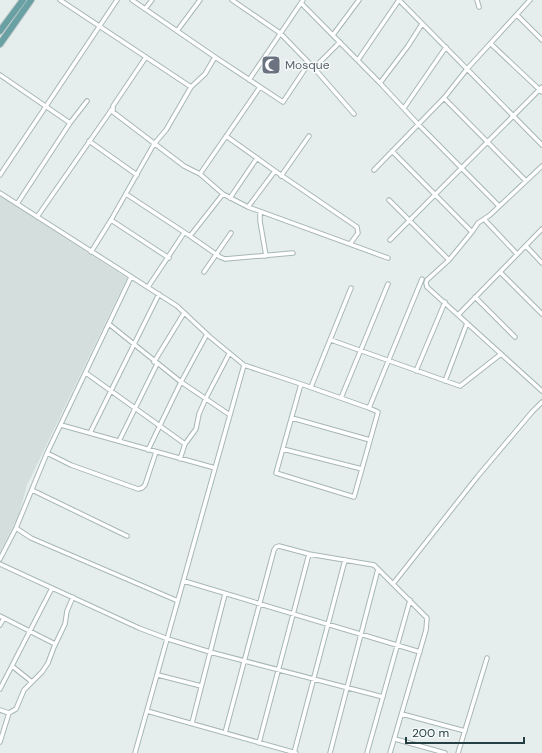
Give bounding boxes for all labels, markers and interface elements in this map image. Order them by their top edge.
mosque icon: Mosque [260,54,282,76]
place label: Mosque [285,57,330,73]
scale bar [406,719,524,745]
text: 200 m [412,725,449,741]

